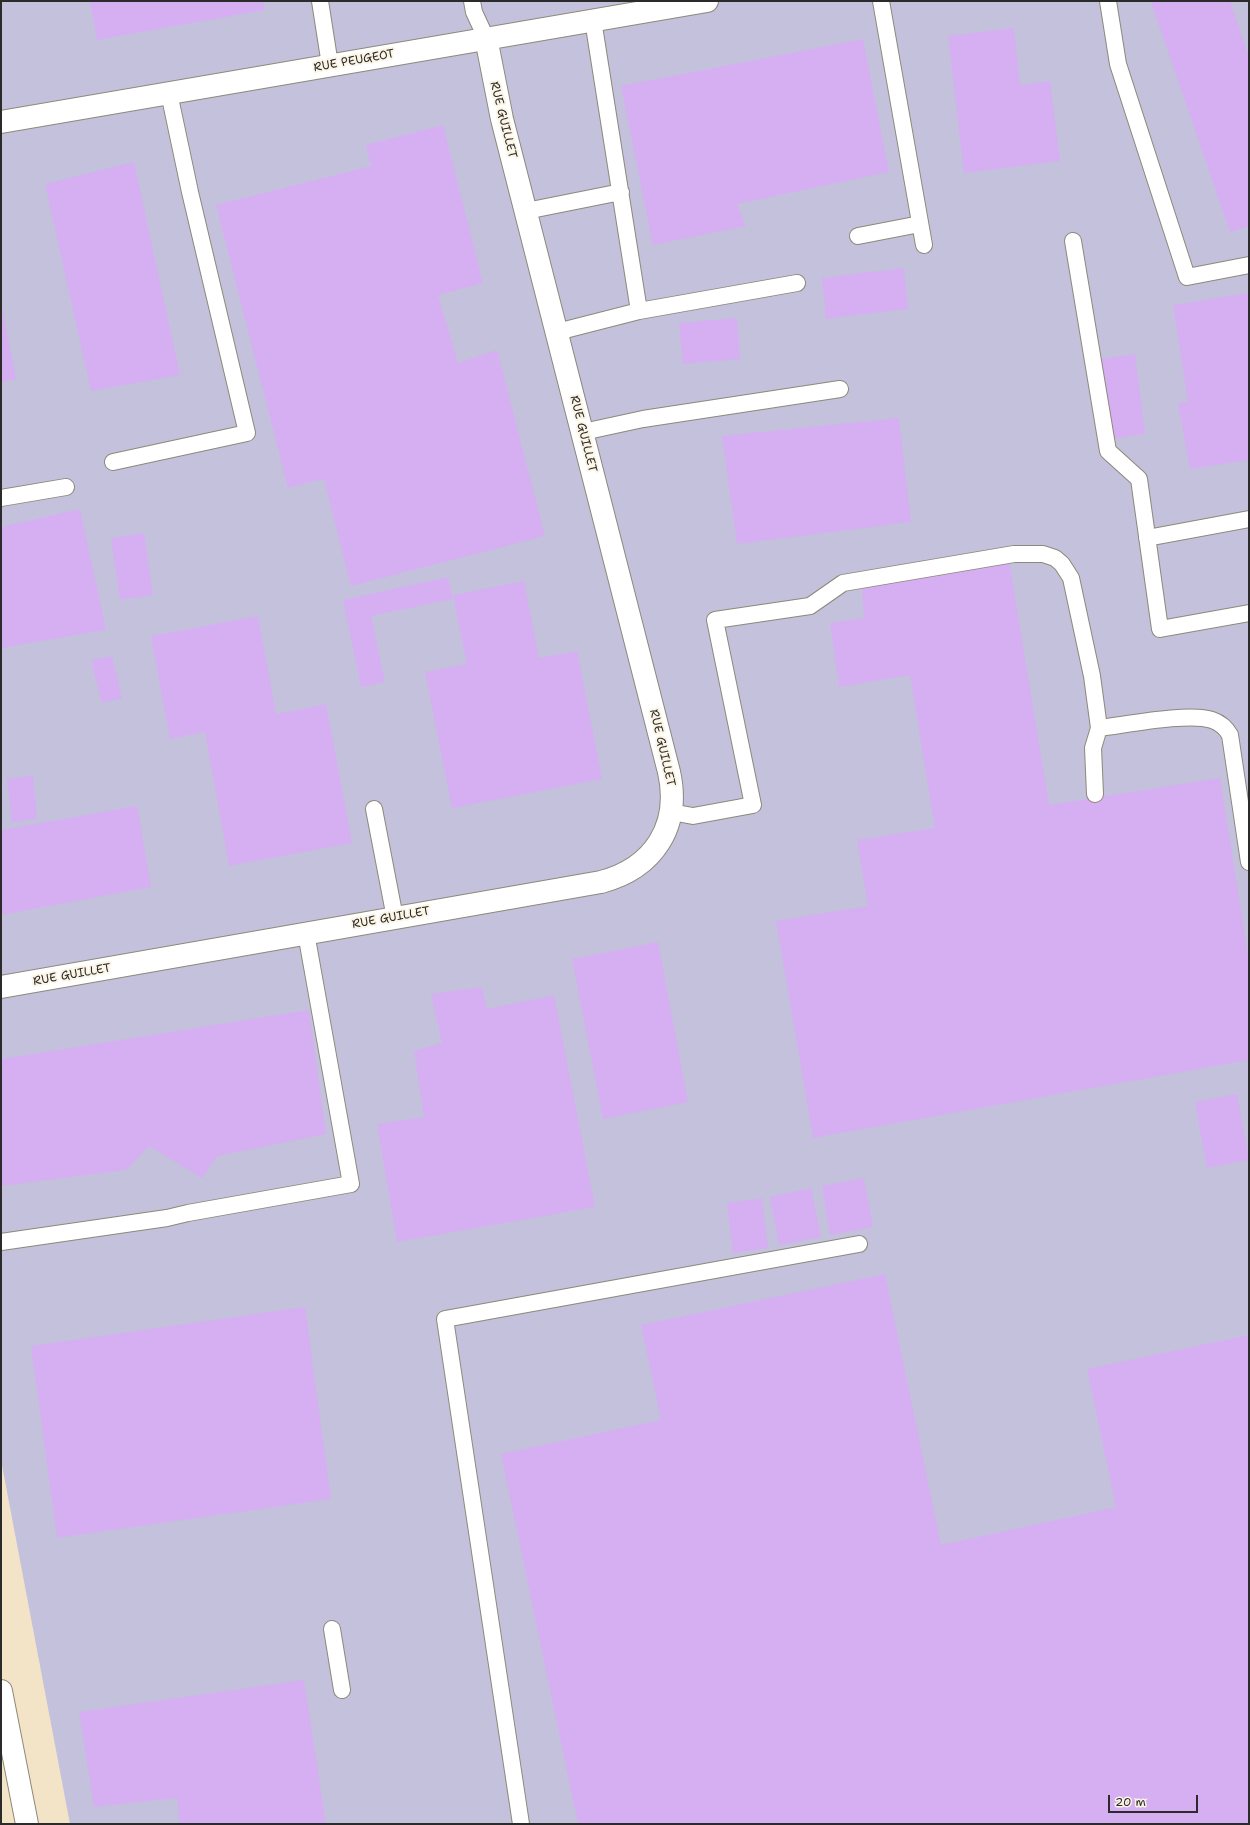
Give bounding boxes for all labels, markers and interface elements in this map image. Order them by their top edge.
street label: RUE PEUGEOT [312,47,396,75]
street label: RUE GUILLET [486,80,520,160]
street label: RUE GUILLET [566,394,600,474]
street label: RUE GUILLET [646,708,678,788]
street label: RUE GUILLET [351,904,431,932]
street label: RUE GUILLET [32,961,112,989]
scale bar [1110,1787,1200,1813]
text: 20 m [1115,1794,1146,1810]

